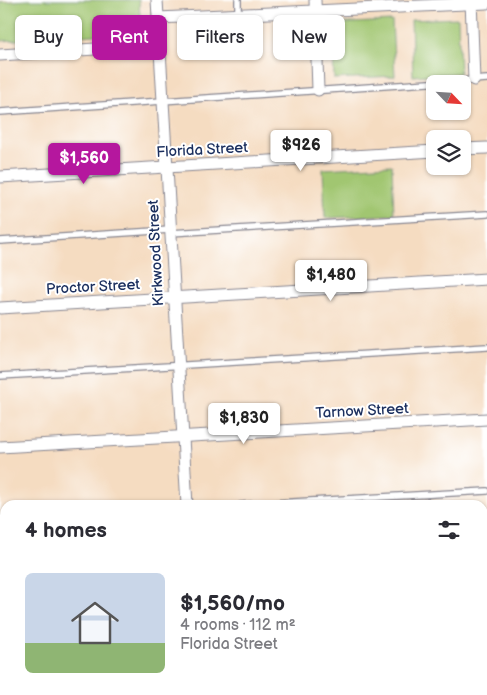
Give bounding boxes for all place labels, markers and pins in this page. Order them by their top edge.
pin: $926 [271,130,331,172]
pin: $1,560 [43,142,125,185]
pin: $1,480 [290,260,372,302]
pin: $1,830 [203,402,285,445]

